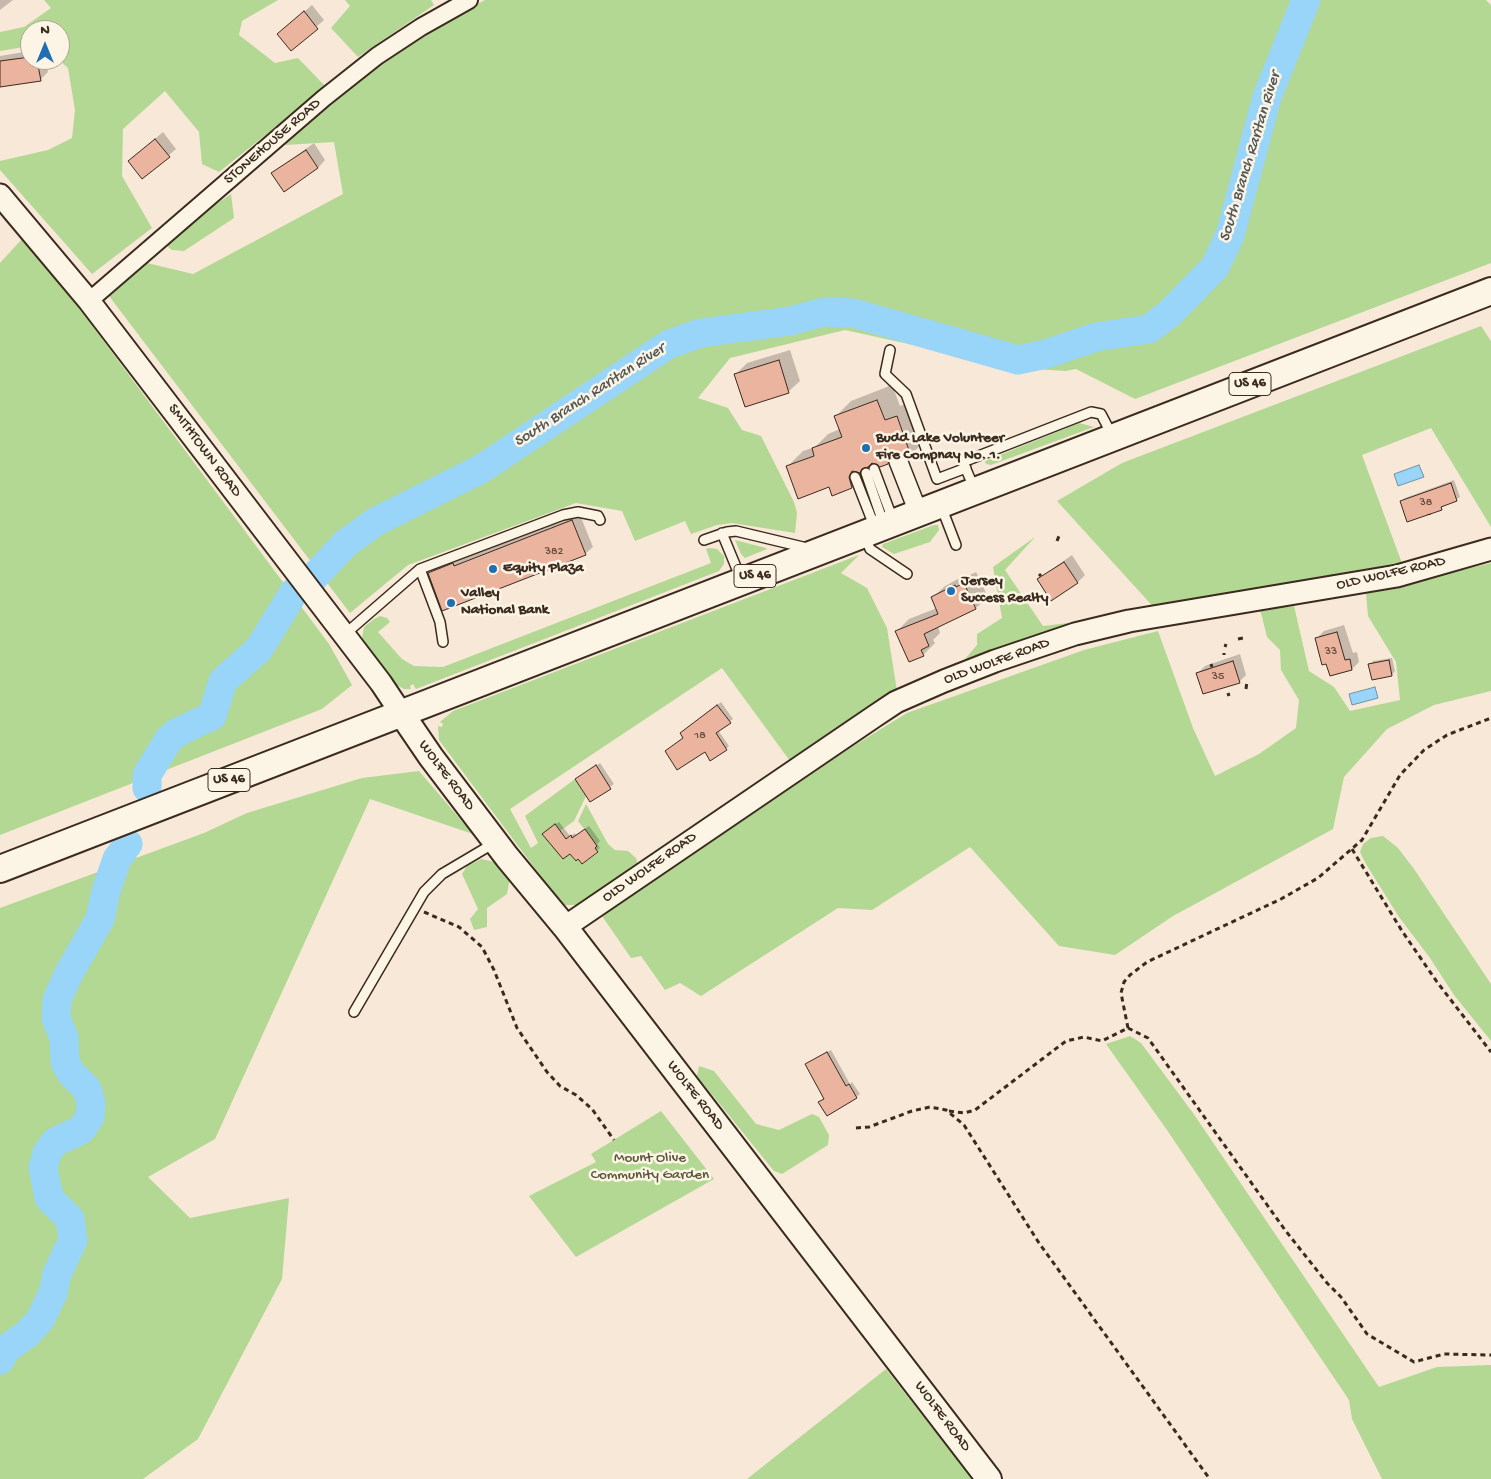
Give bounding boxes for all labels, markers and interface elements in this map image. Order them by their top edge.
north arrow [20,20,70,70]
text: N [40,22,50,39]
water label: South Branch Raritan River [1216,70,1286,244]
street label: STONEHOUSE ROAD [221,95,325,189]
water label: South Branch Raritan River [511,340,669,452]
road number: US 46 [1229,372,1271,396]
street label: SMITHTOWN ROAD [163,401,245,501]
place label: Budd Lake Volunteer Fire Compnay No. 1. [876,430,1004,465]
marker: Budd Lake Volunteer Fire Compnay No. 1. [860,442,872,454]
house number: 38 [1420,496,1432,510]
house number: 382 [545,545,563,559]
street label: OLD WOLFE ROAD [1335,553,1447,595]
place label: Equity Plaza [503,560,584,578]
marker: Equity Plaza [487,563,499,575]
road number: US 46 [734,564,776,588]
place label: Jersey Success Realty [961,573,1048,608]
place label: Valley National Bank [461,585,548,620]
marker: Jersey Success Realty [945,585,957,597]
marker: Valley National Bank [445,597,457,609]
street label: OLD WOLFE ROAD [942,635,1052,689]
house number: 33 [1325,645,1337,659]
house number: 35 [1212,670,1224,684]
house number: 18 [694,729,706,743]
street label: WOLFE ROAD [414,737,478,815]
road number: US 46 [208,768,250,792]
street label: OLD WOLFE ROAD [599,829,701,907]
street label: WOLFE ROAD [662,1058,728,1134]
park label: Mount Olive Community Garden [591,1150,709,1185]
street label: WOLFE ROAD [910,1378,974,1456]

